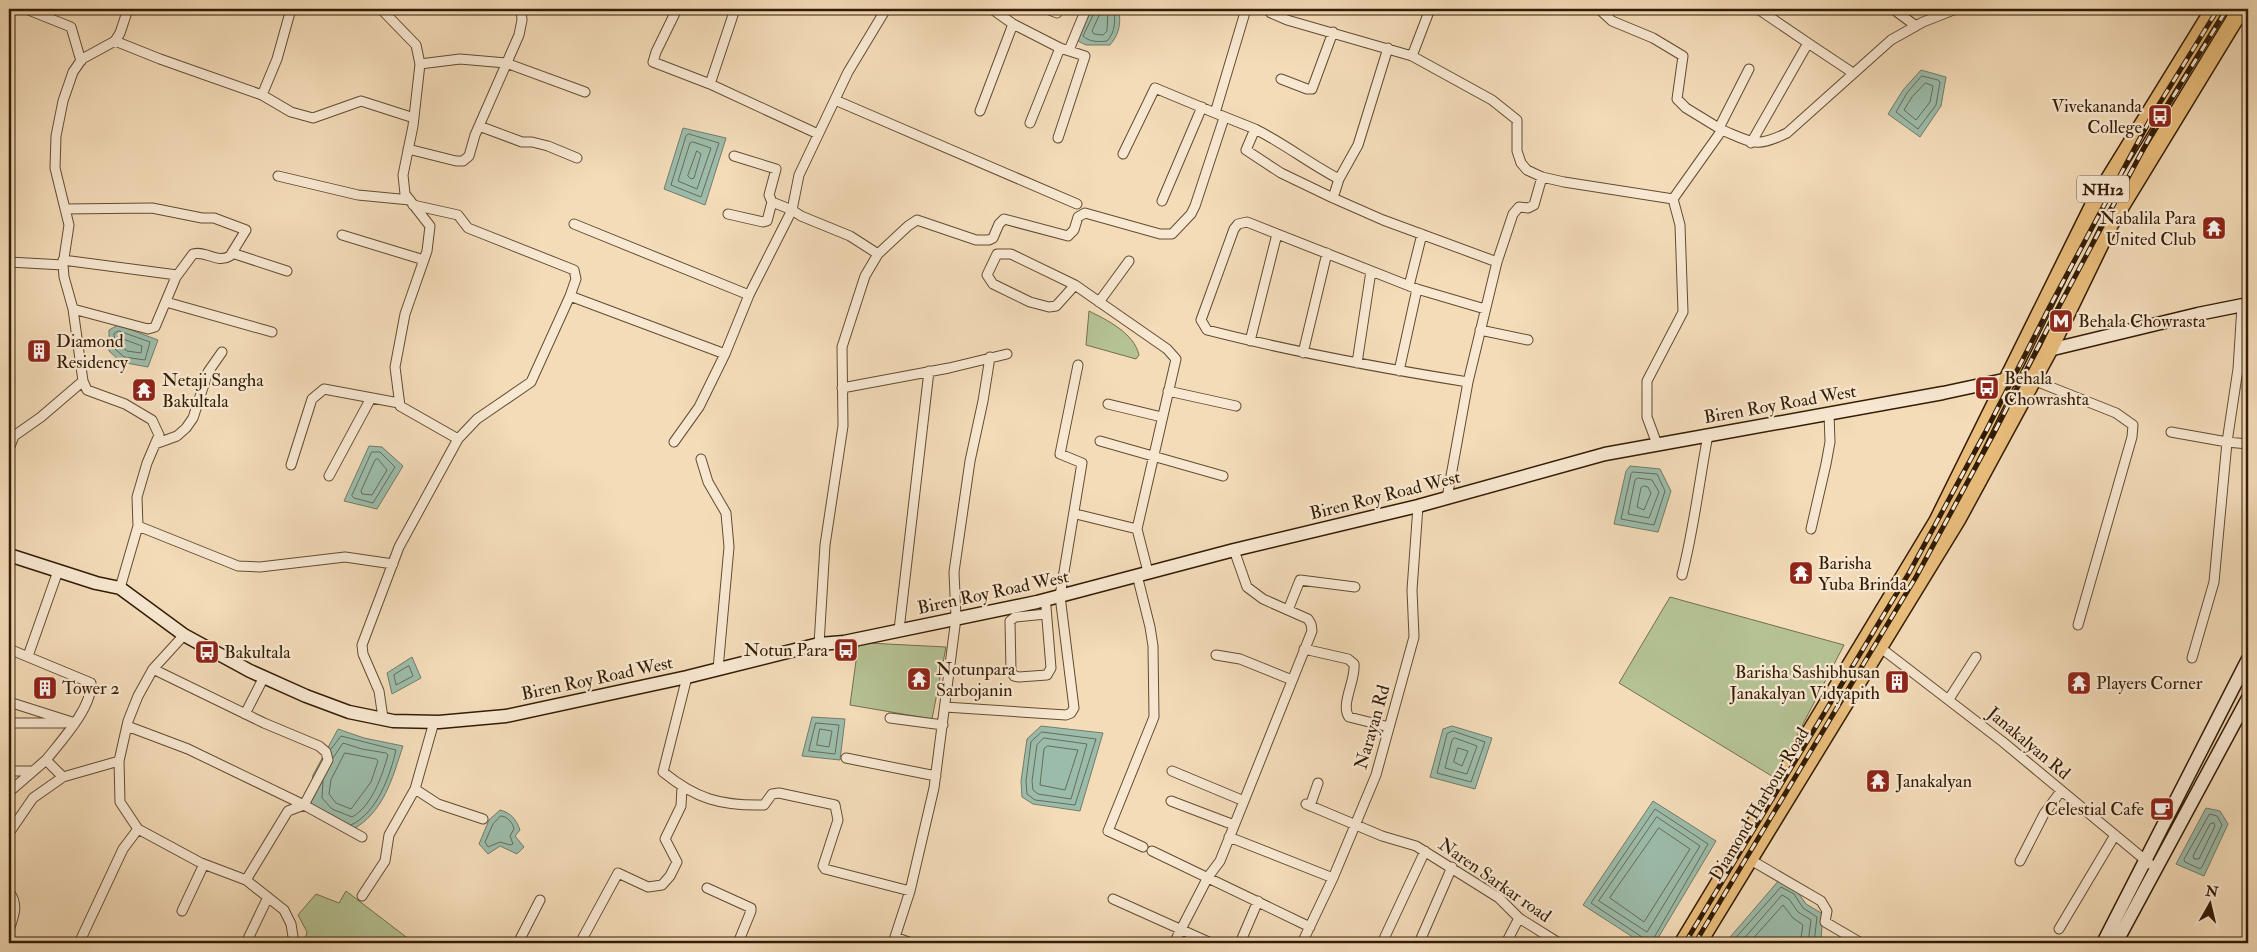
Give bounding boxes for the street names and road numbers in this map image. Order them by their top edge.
road number: NH12 [2077,175,2129,202]
street label: Biren Roy Road West [1702,380,1858,429]
street label: Biren Roy Road West [1307,466,1463,525]
street label: Biren Roy Road West [915,565,1071,620]
street label: Biren Roy Road West [519,651,675,706]
street label: Narayan Rd [1349,682,1396,772]
street label: Janakalyan Rd [1982,701,2075,785]
street label: Diamond Harbour Road [1704,723,1814,885]
street label: Naren Sarkar road [1434,833,1556,928]

